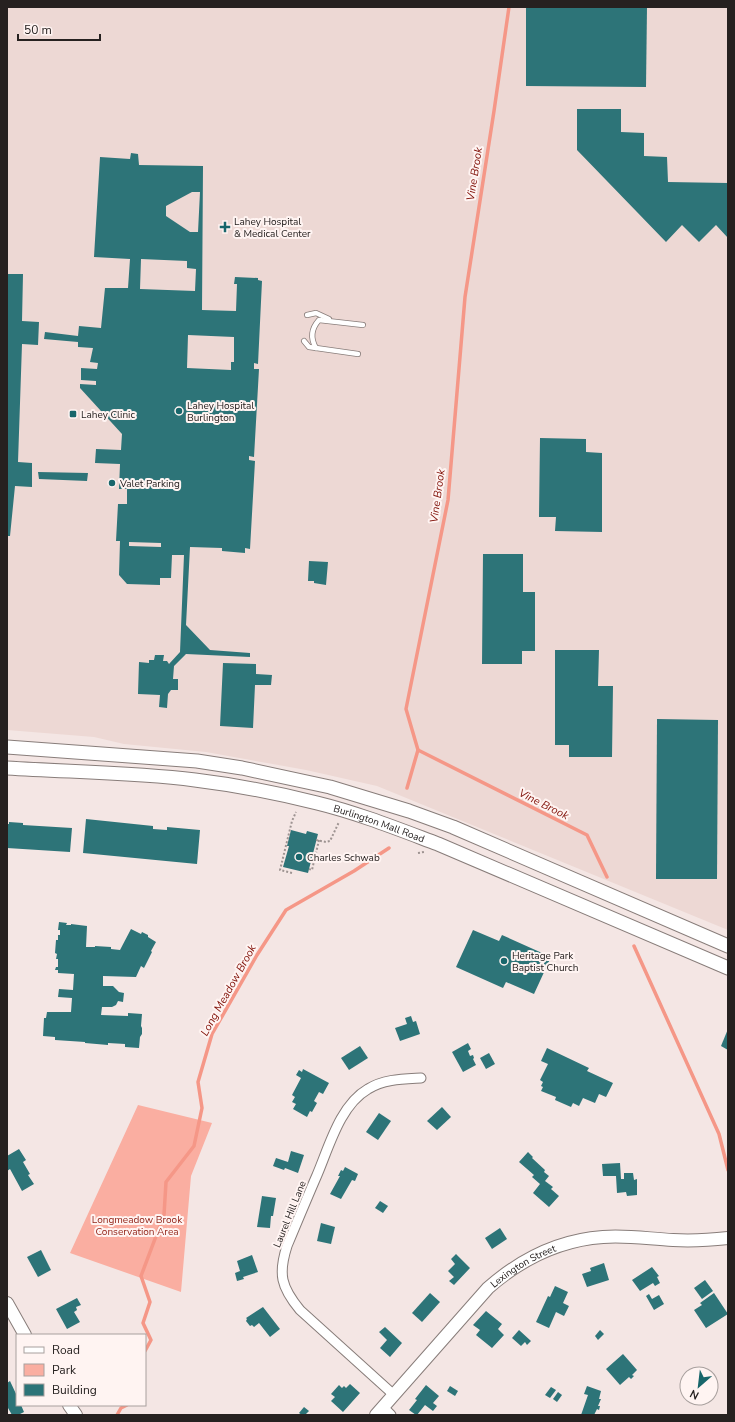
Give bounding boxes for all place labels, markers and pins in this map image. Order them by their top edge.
place label: Lahey Hospital & Medical Center [234,215,311,241]
marker: Lahey Hospital & Medical Center [219,221,231,233]
place label: Lahey Hospital Burlington [187,399,254,425]
marker: Lahey Hospital Burlington [174,406,184,416]
place label: Lahey Clinic [81,408,135,422]
marker: Lahey Clinic [68,409,78,419]
place label: Valet Parking [119,477,180,491]
marker: Valet Parking [107,478,117,488]
place label: Charles Schwab [307,851,380,865]
marker: Charles Schwab [294,852,304,862]
place label: Heritage Park Baptist Church [512,949,578,975]
marker: Heritage Park Baptist Church [499,956,509,966]

